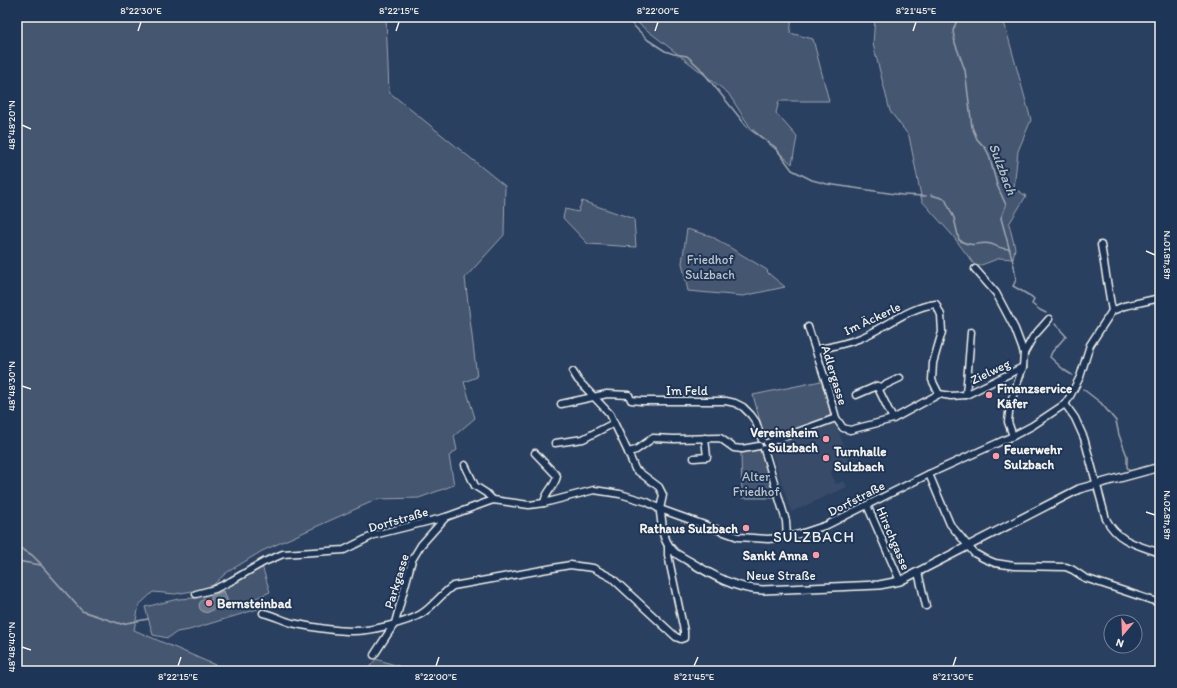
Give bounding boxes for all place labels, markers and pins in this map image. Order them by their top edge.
place label: Finanzservice Käfer [997,381,1072,411]
marker: Finanzservice Käfer [984,390,994,400]
place label: Vereinsheim Sulzbach [750,425,819,455]
marker: Vereinsheim Sulzbach [821,434,831,444]
place label: Feuerwehr Sulzbach [1004,442,1063,472]
place label: Turnhalle Sulzbach [833,444,887,474]
marker: Feuerwehr Sulzbach [991,451,1001,461]
marker: Turnhalle Sulzbach [821,453,831,463]
place label: Rathaus Sulzbach [639,521,738,536]
marker: Rathaus Sulzbach [741,523,751,533]
place label: Sankt Anna [743,548,808,563]
marker: Sankt Anna [811,550,821,560]
place label: Bernsteinbad [217,596,292,611]
marker: Bernsteinbad [204,598,214,608]

